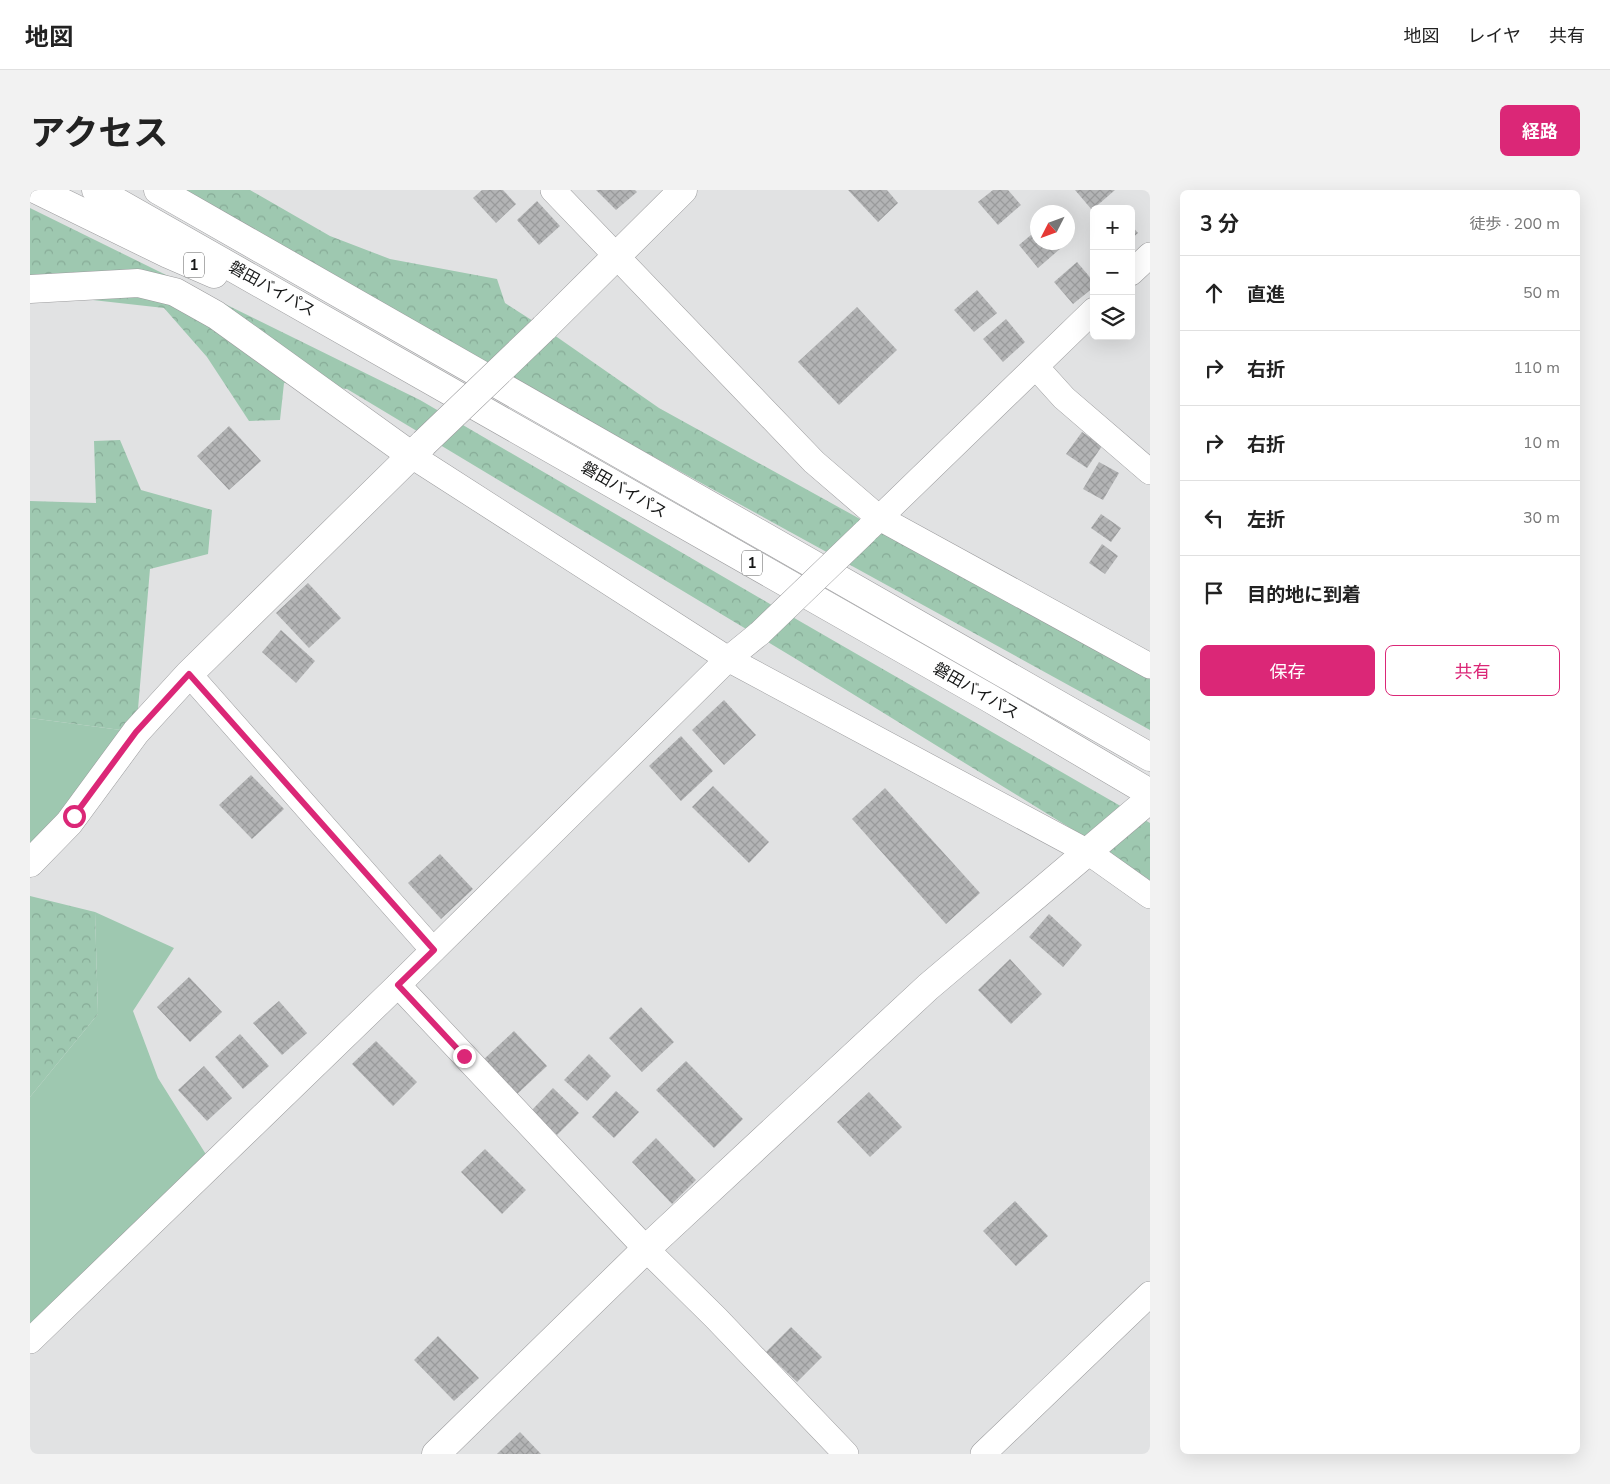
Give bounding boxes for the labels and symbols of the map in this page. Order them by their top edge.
north arrow [1030,205,1075,250]
road number: 1 [184,252,204,278]
street label: 磐田バイパス [225,256,319,322]
street label: 磐田バイパス [577,457,671,523]
road number: 1 [742,550,762,576]
street label: 磐田バイパス [929,658,1023,724]
route start [63,805,86,828]
route end [453,1045,476,1068]

